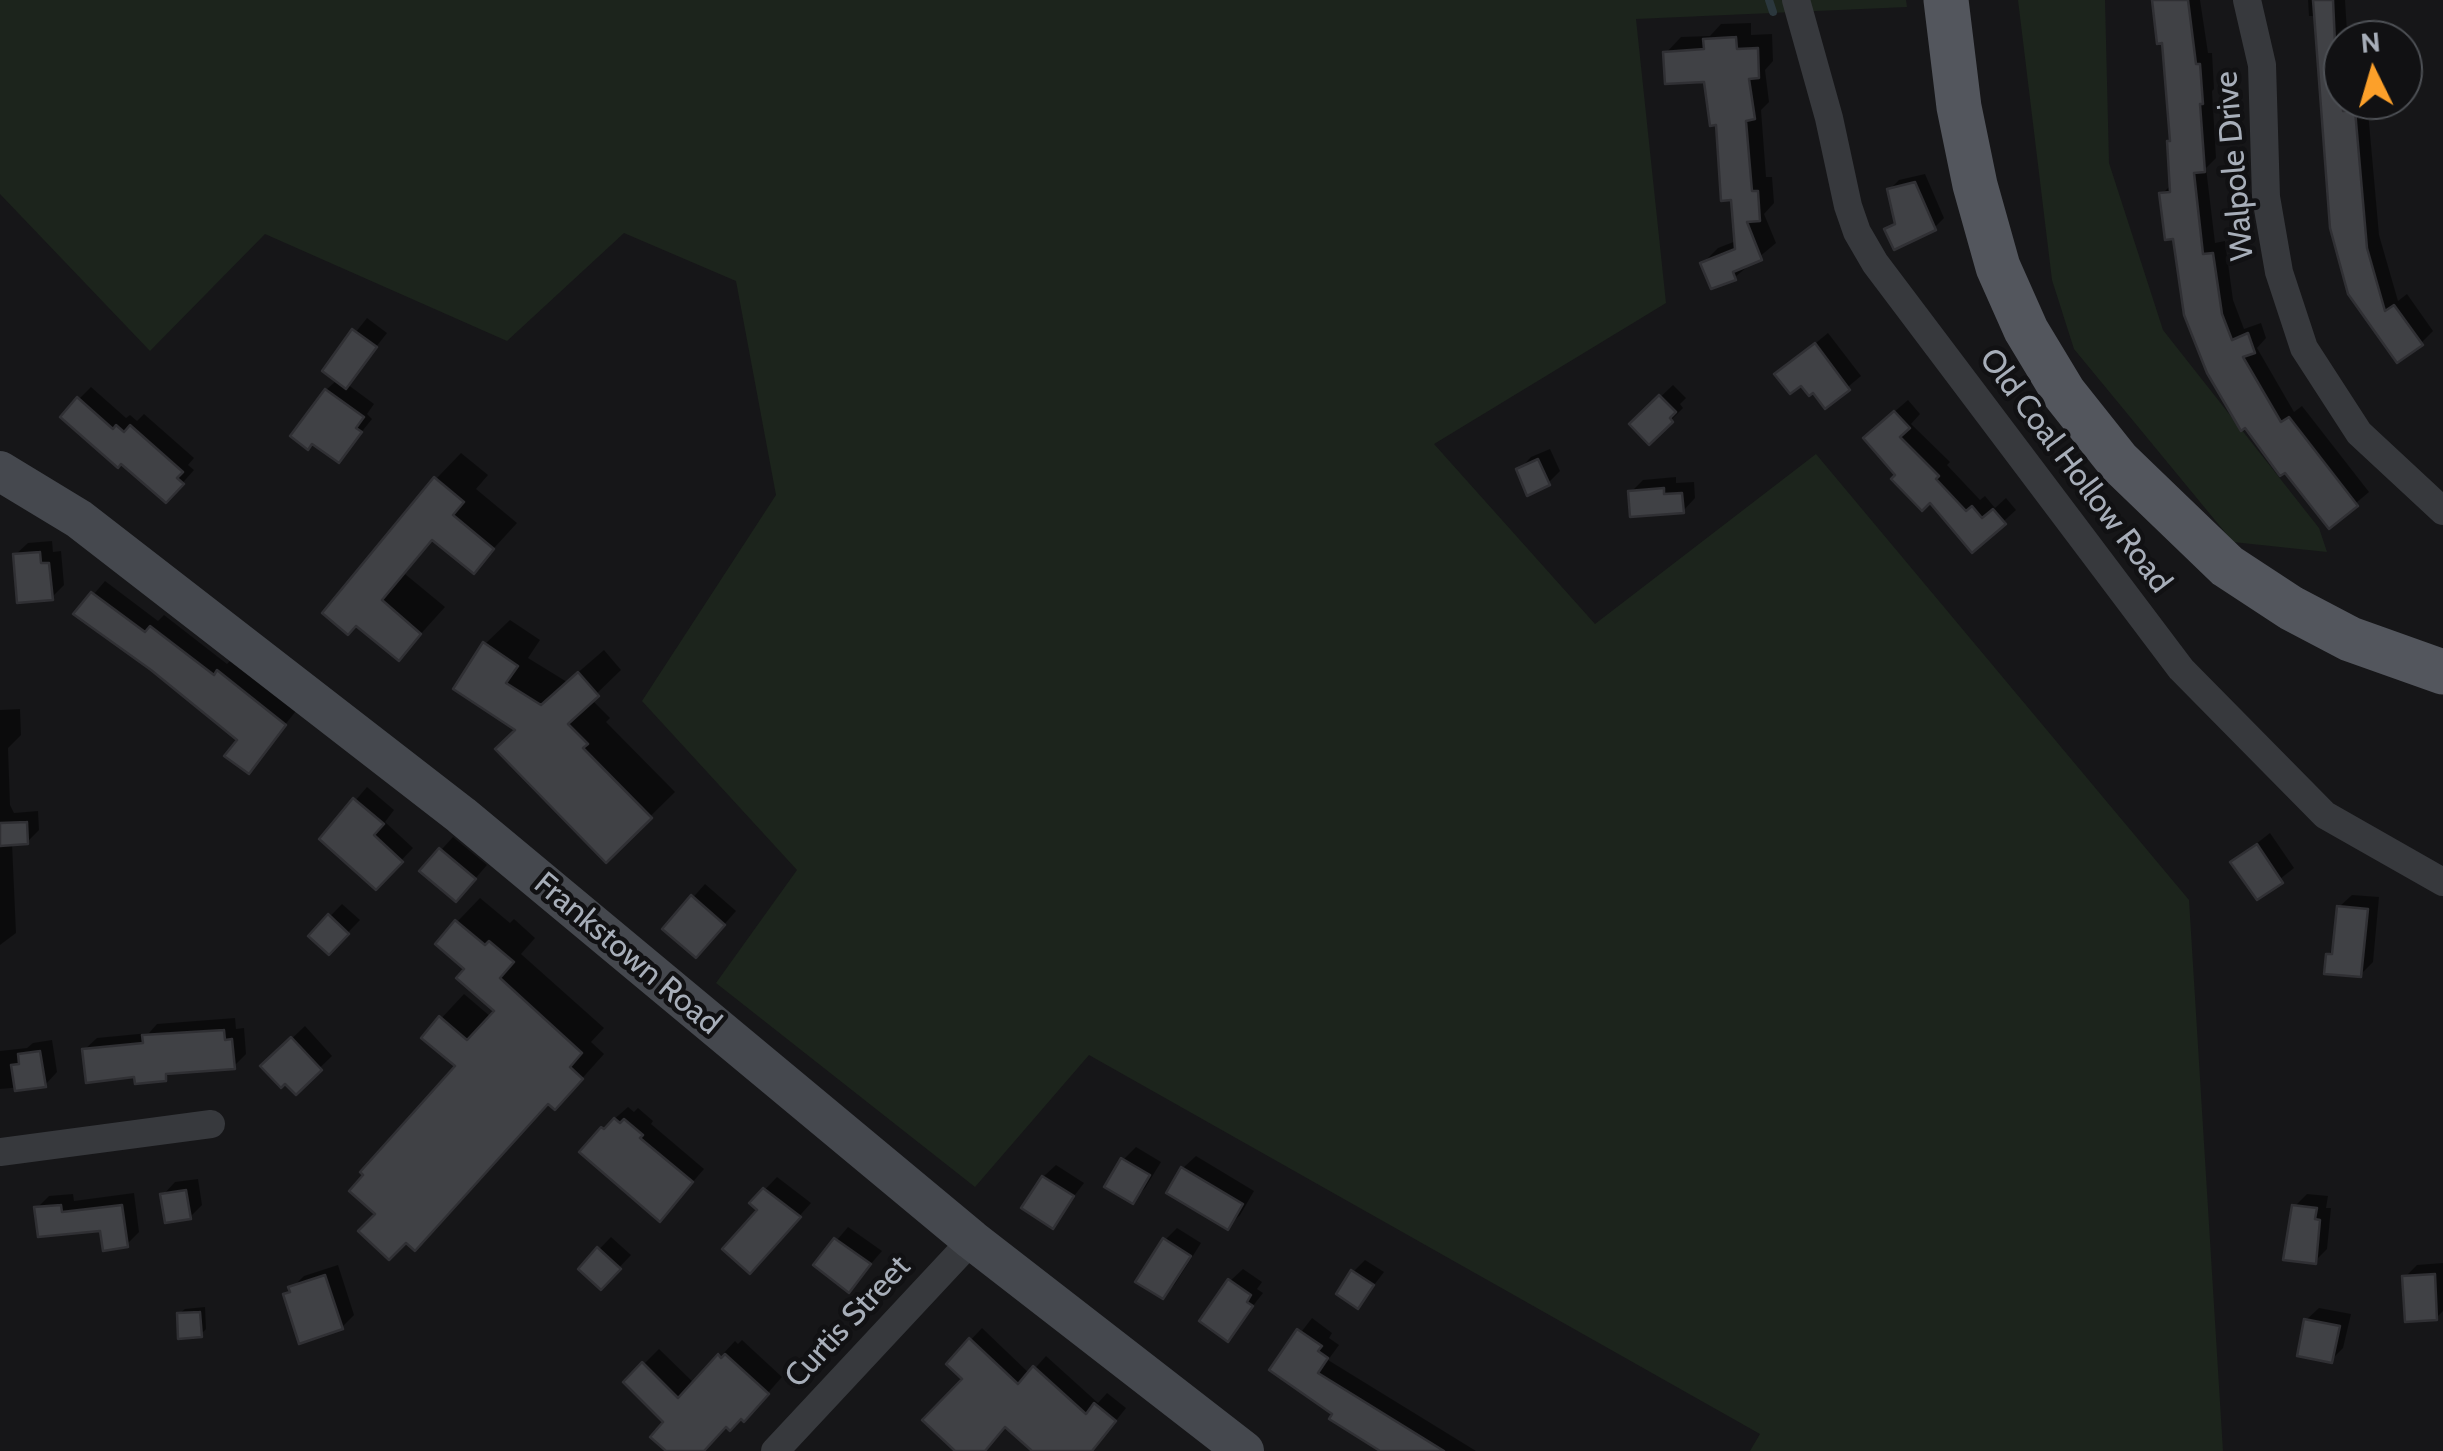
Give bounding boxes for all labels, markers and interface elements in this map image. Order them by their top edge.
north arrow [2323,20,2423,120]
text: N [2359,24,2382,60]
street label: Walpole Drive [2208,70,2262,262]
street label: Old Coal Hollow Road [1971,341,2179,601]
street label: Frankstown Road [526,865,728,1043]
street label: Curtis Street [777,1248,919,1396]

